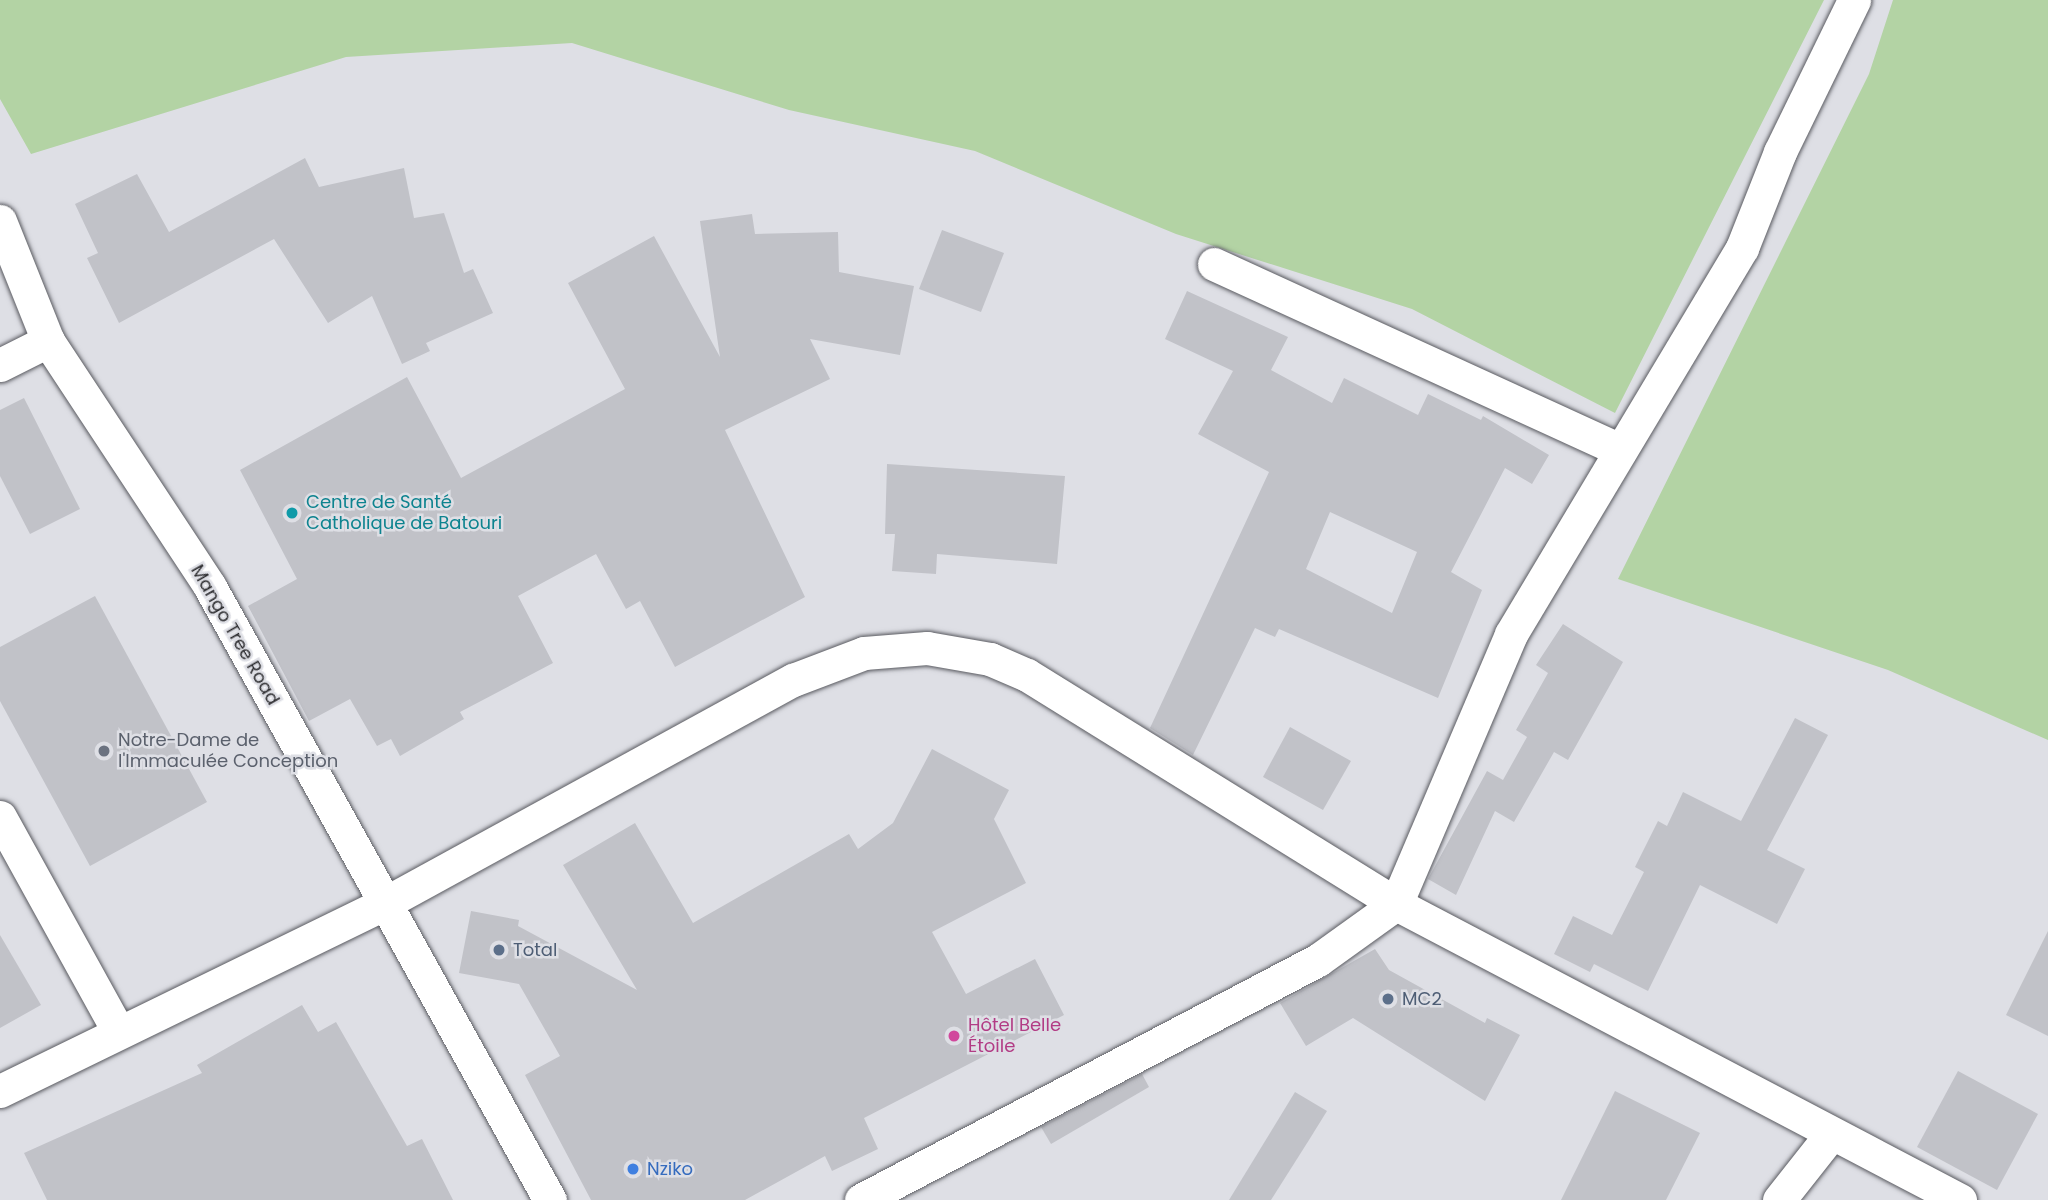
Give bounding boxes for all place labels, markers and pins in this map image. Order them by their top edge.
place label: Centre de Santé Catholique de Batouri [306,492,502,534]
marker: Centre de Santé Catholique de Batouri [284,505,300,521]
place label: Notre-Dame de l'Immaculée Conception [118,730,338,772]
marker: Notre-Dame de l'Immaculée Conception [96,743,112,759]
place label: Total [513,939,557,961]
marker: Total [491,942,507,958]
place label: MC2 [1402,988,1442,1010]
marker: MC2 [1380,991,1396,1007]
place label: Hôtel Belle Étoile [968,1015,1061,1058]
marker: Hôtel Belle Étoile [946,1028,962,1044]
place label: Nziko [647,1158,693,1180]
marker: Nziko [625,1161,641,1177]

